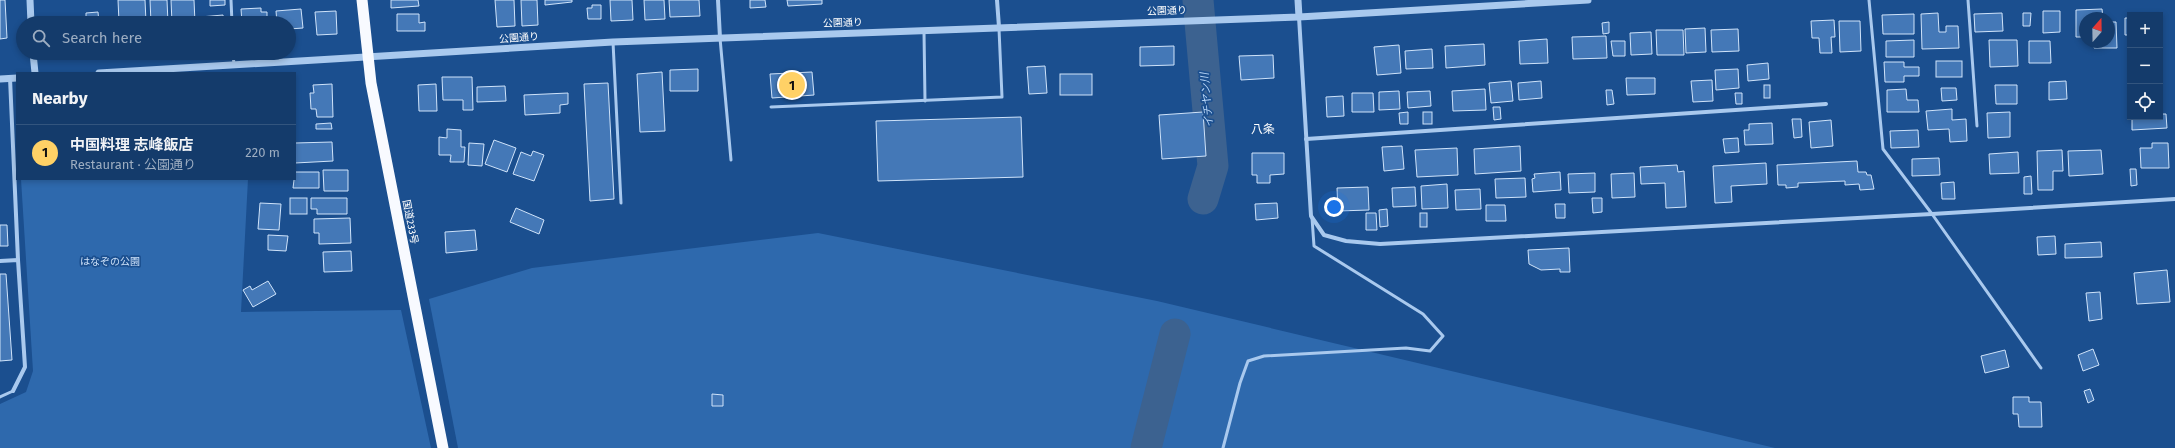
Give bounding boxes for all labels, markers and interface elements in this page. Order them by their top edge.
street label: 公園通り [1147,4,1187,18]
north arrow [2079,12,2115,48]
map controls [2127,12,2163,120]
button: + [2127,12,2163,48]
search box [16,16,296,60]
street label: 公園通り [823,16,863,30]
icon: search [30,27,52,49]
text: Search here [62,29,142,47]
street label: 公園通り [499,31,539,45]
button: − [2127,48,2163,84]
pin: 1 [779,70,805,100]
water label: イチヤン川 [1198,71,1216,128]
button: locate [2127,84,2163,120]
text: Nearby [32,88,87,109]
district label: 八条 [1251,122,1275,136]
text: 中国料理 志峰飯店 [70,136,194,154]
text: 1 [42,145,48,160]
text: 220 m [245,145,280,160]
text: Restaurant · 公園通り [70,157,196,172]
your location [1324,197,1344,217]
street label: 国道233号 [400,199,420,245]
park label: はなぞの公園 [80,256,140,268]

